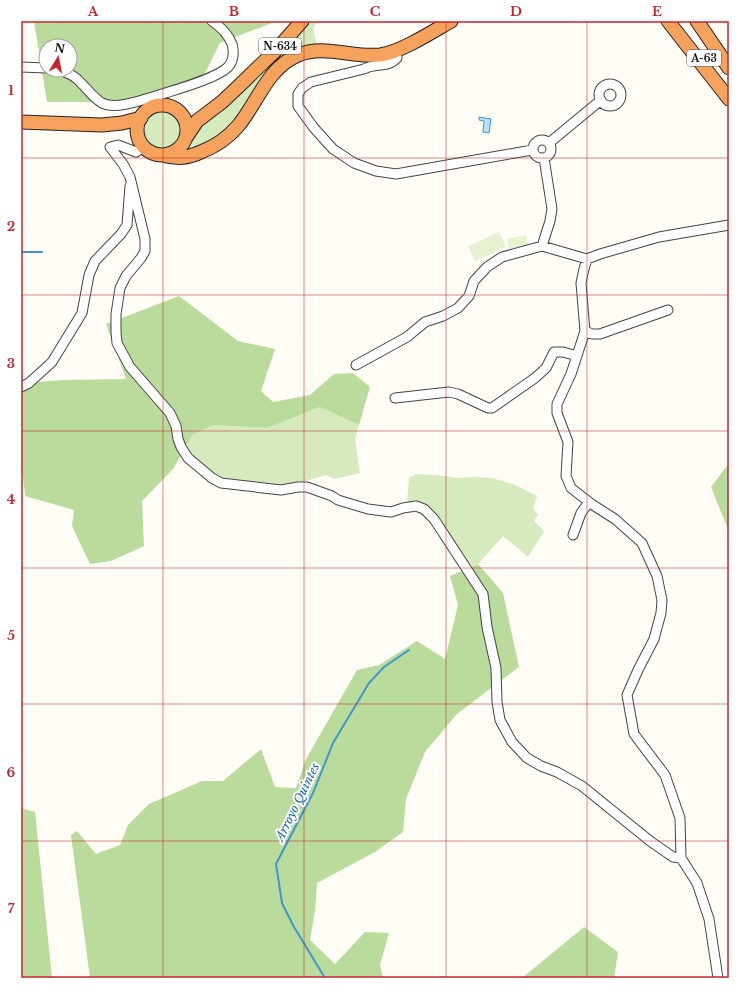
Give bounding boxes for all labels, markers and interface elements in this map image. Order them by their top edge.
text: A [87,3,99,20]
text: B [229,3,239,20]
text: C [370,3,381,20]
text: D [510,3,522,20]
text: E [652,3,662,20]
north arrow [38,38,78,78]
road number: N-634 [259,38,301,54]
text: N [53,40,67,56]
road number: A-63 [687,50,721,66]
text: 1 [8,82,14,99]
text: 2 [7,218,15,235]
text: 3 [7,355,15,372]
text: 4 [7,491,16,508]
text: 5 [7,627,15,644]
water label: Arroyo Quintes [271,760,323,845]
text: 6 [7,764,16,781]
text: 7 [8,900,15,917]

